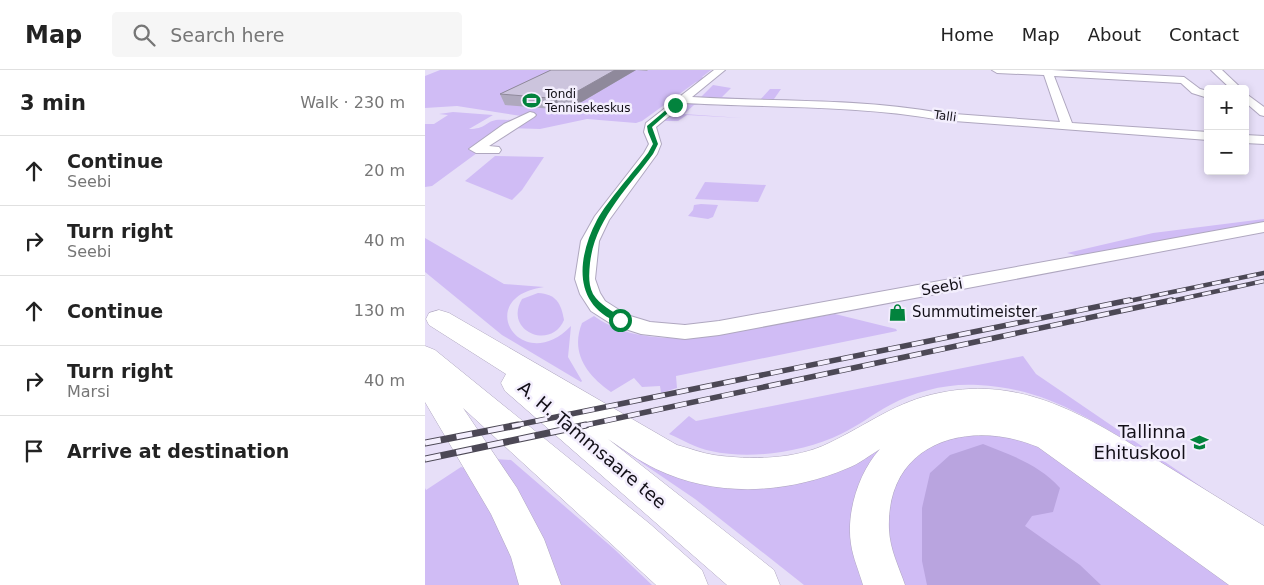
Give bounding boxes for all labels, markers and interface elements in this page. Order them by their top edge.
search box [112,12,462,57]
text: Map [25,21,82,49]
icon: search [130,21,158,49]
text: Search here [170,24,284,46]
text: Home [941,24,994,45]
text: Map [1022,24,1060,45]
text: About [1088,24,1141,45]
text: Contact [1169,24,1239,45]
map controls [1204,85,1249,175]
button: + [1204,85,1249,130]
place label: Tondi Tennisekeskus [544,87,630,115]
text: 3 min [20,91,86,115]
sports icon: Tondi Tennisekeskus [521,91,541,111]
text: Walk · 230 m [300,93,405,112]
route end [664,94,687,117]
street label: Talli [932,107,957,125]
button: − [1204,130,1249,175]
text: Continue [67,150,163,172]
icon: ahead [20,157,48,185]
text: 20 m [364,161,405,180]
text: Seebi [67,172,111,191]
text: Turn right [67,220,173,242]
icon: right [20,227,48,255]
text: 40 m [364,231,405,250]
text: Seebi [67,242,111,261]
street label: Seebi [920,275,964,299]
icon: ahead [20,297,48,325]
text: Continue [67,300,163,322]
text: 130 m [354,301,405,320]
shop icon: Summutimeister [888,302,908,322]
place label: Summutimeister [912,303,1038,321]
route start [609,309,632,332]
text: Turn right [67,360,173,382]
icon: right [20,367,48,395]
text: 40 m [364,371,405,390]
street label: A. H. Tammsaare tee [514,377,671,513]
text: Marsi [67,382,110,401]
place label: Tallinna Ehituskool [1094,421,1186,463]
school or university icon: Tallinna Ehituskool [1190,432,1210,452]
icon: arrive [20,437,48,465]
text: Arrive at destination [67,440,289,462]

